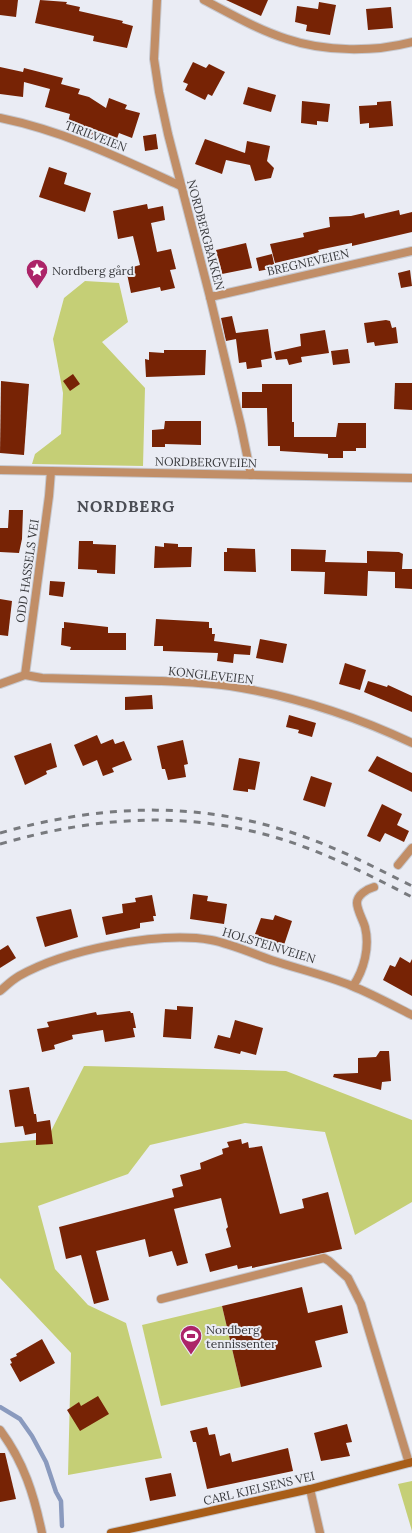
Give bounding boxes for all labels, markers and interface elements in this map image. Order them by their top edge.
street label: TIRILVEIEN [63,117,129,155]
street label: NORDBERGBAKKEN [184,178,228,292]
street label: BREGNEVEIEN [265,245,351,279]
place icon: Nordberg gård [24,257,50,290]
place label: Nordberg gård [52,263,134,278]
street label: NORDBERGVEIEN [155,454,257,470]
district label: NORDBERG [77,496,175,516]
street label: ODD HASSELS VEI [12,518,42,624]
street label: KONGLEVEIEN [168,663,254,687]
street label: HOLSTEINVEIEN [221,924,317,966]
place label: Nordberg tennissenter [206,1322,277,1351]
sports icon: Nordberg tennissenter [178,1323,204,1356]
street label: CARL KJELSENS VEI [202,1468,316,1508]

